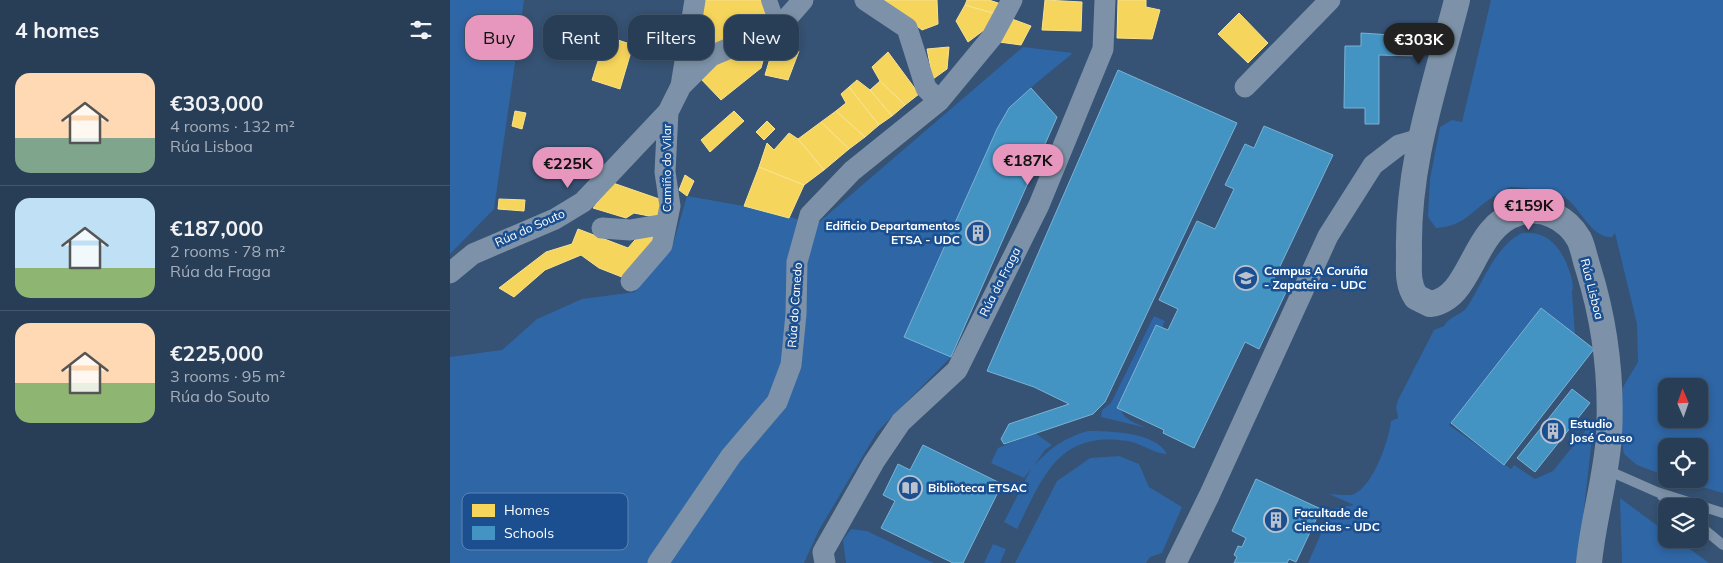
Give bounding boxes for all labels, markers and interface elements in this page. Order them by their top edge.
chip: Buy [465,15,533,60]
chip: Rent [543,15,618,60]
chip: Filters [628,15,714,60]
chip: New [724,15,799,60]
icon: filters [407,16,435,44]
text: 4 homes [15,17,99,43]
pin: €303K [1384,22,1454,65]
text: €303K [1394,29,1444,49]
text: €303,000 [170,90,263,116]
icon: home [55,93,115,153]
text: 4 rooms · 132 m² [170,116,295,136]
street label: Camiño do Vilar [659,123,674,212]
text: Rúa Lisboa [170,136,253,156]
pin: €187K [993,144,1063,186]
pin: €225K [533,146,603,189]
text: €187K [1003,150,1053,170]
text: €225K [543,153,593,173]
pin: €159K [1494,188,1564,231]
text: €159K [1504,195,1554,215]
street label: Rúa do Souto [492,205,567,250]
text: €187,000 [170,215,263,241]
icon: home [55,218,115,278]
place label: Edificio Departamentos ETSA - UDC [825,218,960,247]
building icon: Edificio Departamentos ETSA - UDC [965,220,991,246]
text: 2 rooms · 78 m² [170,241,285,261]
street label: Rúa da Fraga [976,245,1023,319]
street label: Rúa Lisboa [1578,257,1607,321]
text: Rúa da Fraga [170,261,271,281]
street label: Rúa do Canedo [784,262,805,348]
place label: Campus A Coruña - Zapateira - UDC [1264,263,1368,292]
school or university icon: Campus A Coruña - Zapateira - UDC [1233,265,1259,291]
text: €225,000 [170,340,263,366]
icon: home [55,343,115,403]
text: 3 rooms · 95 m² [170,366,285,386]
north arrow [1658,378,1708,428]
map controls [1658,378,1708,548]
text: Rúa do Souto [170,386,270,406]
place label: Estudio José Couso [1570,416,1633,445]
building icon: Estudio José Couso [1540,418,1566,444]
button: locate [1658,438,1708,488]
library icon: Biblioteca ETSAC [897,475,923,501]
place label: Biblioteca ETSAC [928,480,1027,495]
legend [462,493,628,550]
button: layers [1658,498,1708,548]
text: Homes [504,501,550,519]
place label: Facultade de Ciencias - UDC [1294,505,1380,534]
building icon: Facultade de Ciencias - UDC [1263,507,1289,533]
text: Schools [504,524,554,542]

